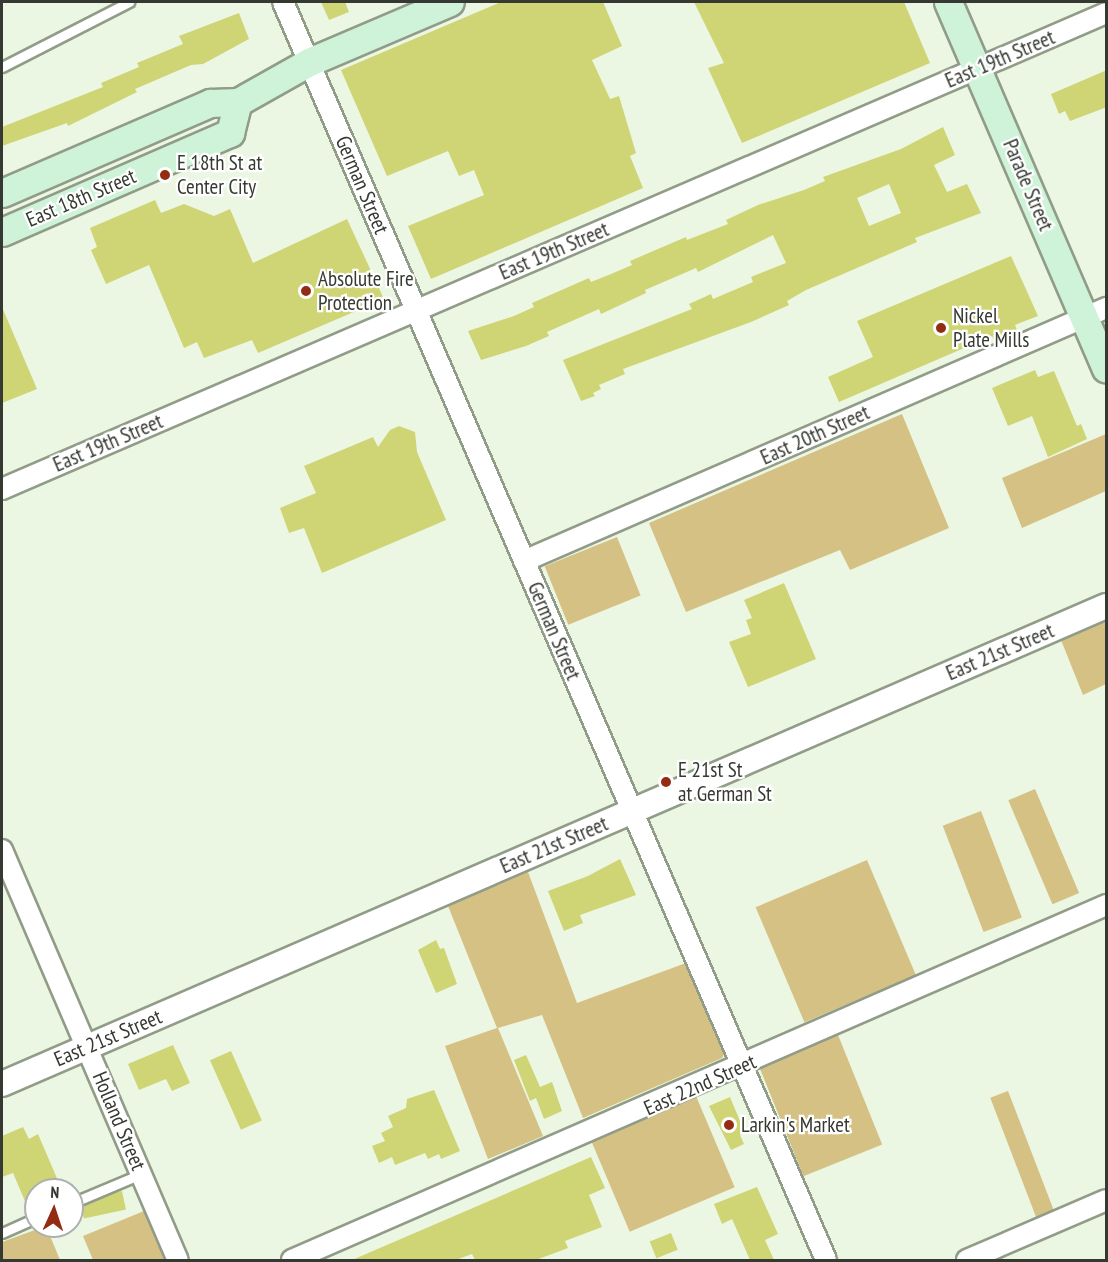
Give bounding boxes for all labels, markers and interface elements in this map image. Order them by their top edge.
street label: East 19th Street [941,25,1059,93]
street label: German Street [330,132,394,238]
street label: Parade Street [997,135,1059,235]
place label: E 18th St at Center City [177,150,262,200]
street label: East 18th Street [22,164,140,232]
marker: E 18th St at Center City [158,168,172,182]
street label: East 19th Street [495,217,613,285]
place label: Absolute Fire Protection [318,266,414,316]
marker: Absolute Fire Protection [299,284,313,298]
place label: Nickel Plate Mills [953,303,1029,353]
marker: Nickel Plate Mills [934,321,948,335]
street label: East 20th Street [757,400,873,470]
street label: East 19th Street [49,409,167,477]
street label: German Street [522,578,586,684]
street label: East 21st Street [942,618,1058,686]
place label: E 21st St at German St [678,757,772,807]
marker: E 21st St at German St [659,775,673,789]
street label: East 21st Street [496,811,612,879]
street label: East 21st Street [50,1004,166,1072]
street label: East 22nd Street [640,1049,760,1121]
street label: Holland Street [87,1068,151,1174]
place label: Larkin's Market [741,1112,850,1138]
marker: Larkin's Market [722,1118,736,1132]
north arrow [24,1178,84,1238]
text: N [50,1182,60,1202]

